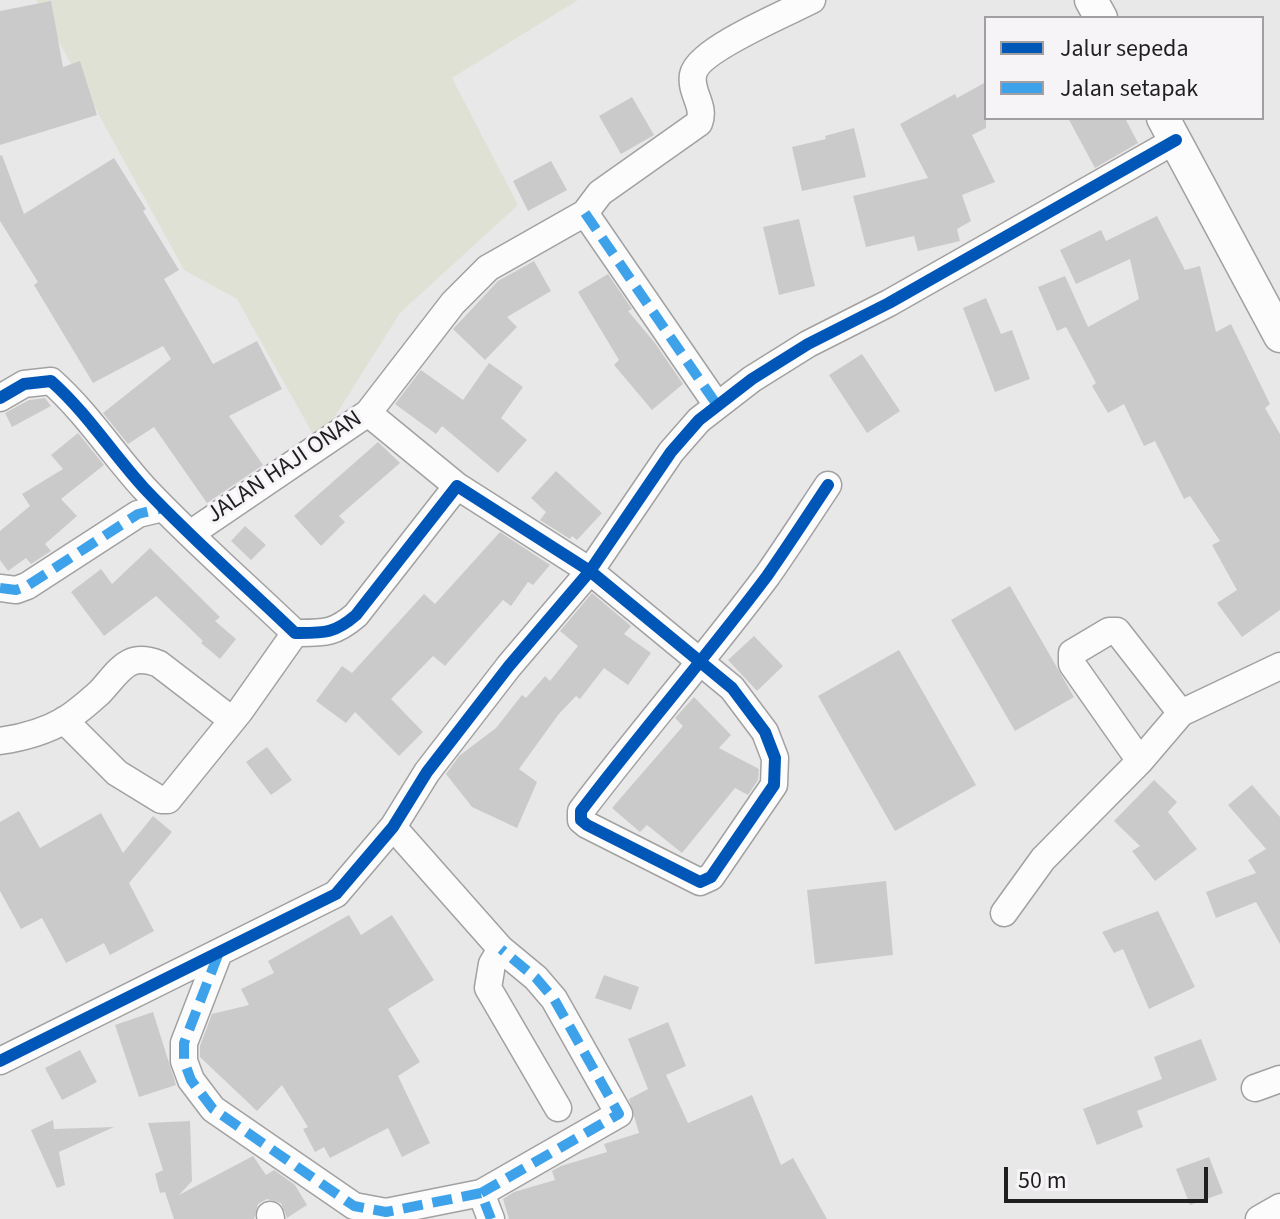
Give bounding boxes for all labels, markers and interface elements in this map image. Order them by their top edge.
legend [984,16,1264,120]
text: Jalur sepeda [1060,31,1189,66]
text: Jalan setapak [1060,71,1198,106]
street label: JALAN HAJI ONAN [202,405,368,531]
scale bar [1008,1151,1212,1201]
text: 50 m [1018,1163,1067,1198]

